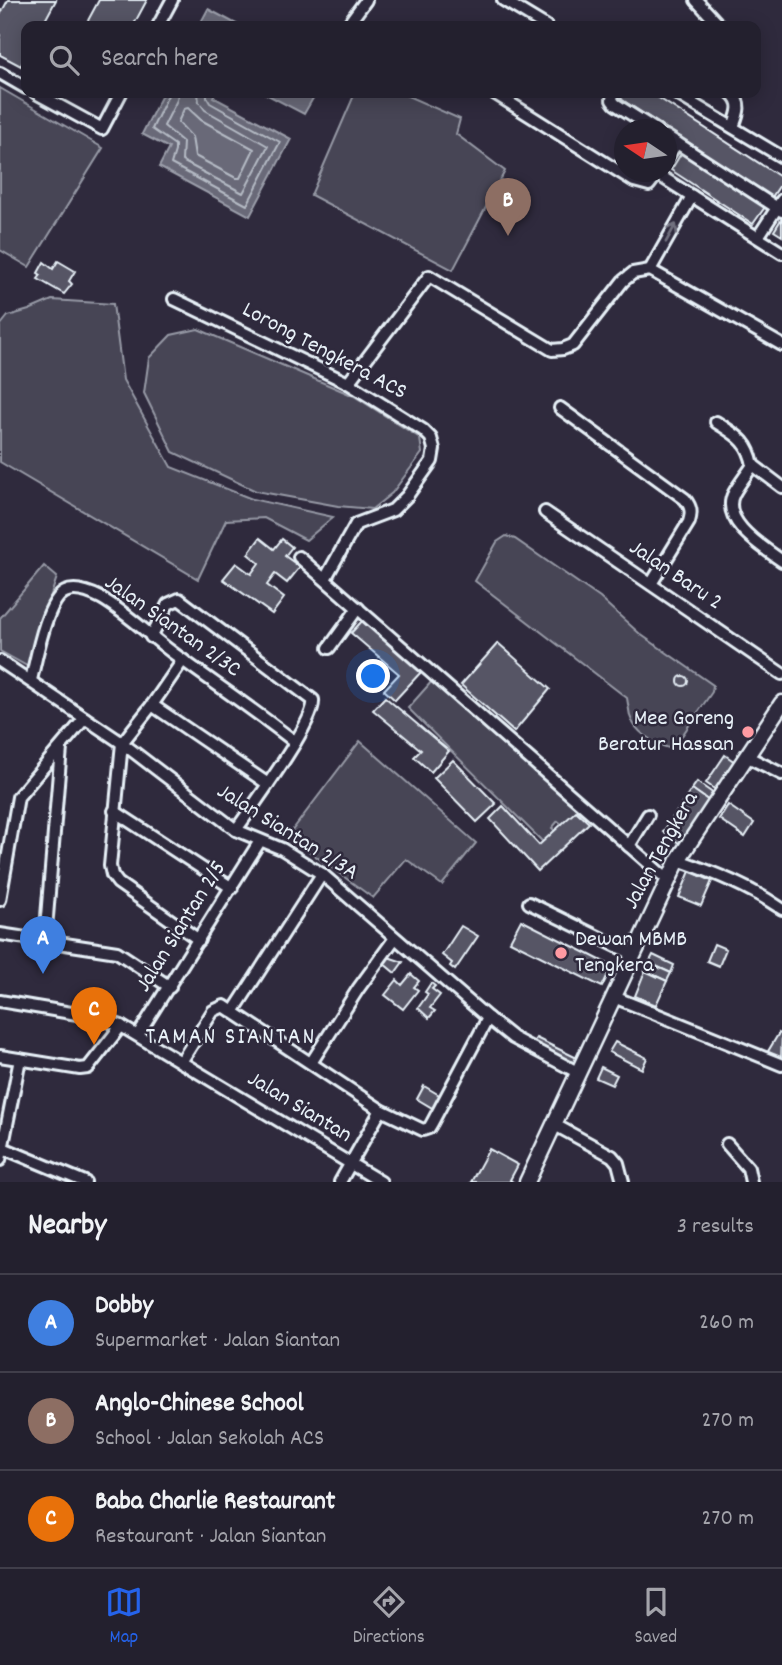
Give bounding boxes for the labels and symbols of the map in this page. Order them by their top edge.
north arrow [614,119,677,182]
pin: B [485,178,531,236]
one-way arrow [664,224,678,244]
street label: Lorong Tengkera ACS [236,295,412,409]
street label: Jalan Baru 2 [622,532,728,620]
street label: Jalan Siantan 2/3C [97,567,247,687]
your location [356,659,390,693]
place label: Mee Goreng Beratur Hassan [598,703,734,762]
marker: Mee Goreng Beratur Hassan [740,724,756,740]
street label: Jalan Siantan 2/3A [210,776,364,890]
street label: Jalan Tengkera [616,785,709,916]
street label: Jalan Siantan 2/5 [128,855,236,999]
pin: A [20,916,66,974]
place label: Dewan MBMB Tengkera [575,924,687,983]
marker: Dewan MBMB Tengkera [553,945,569,961]
pin: C [71,987,117,1045]
district label: TAMAN SIANTAN [146,1021,316,1055]
street label: Jalan Siantan [240,1064,358,1152]

